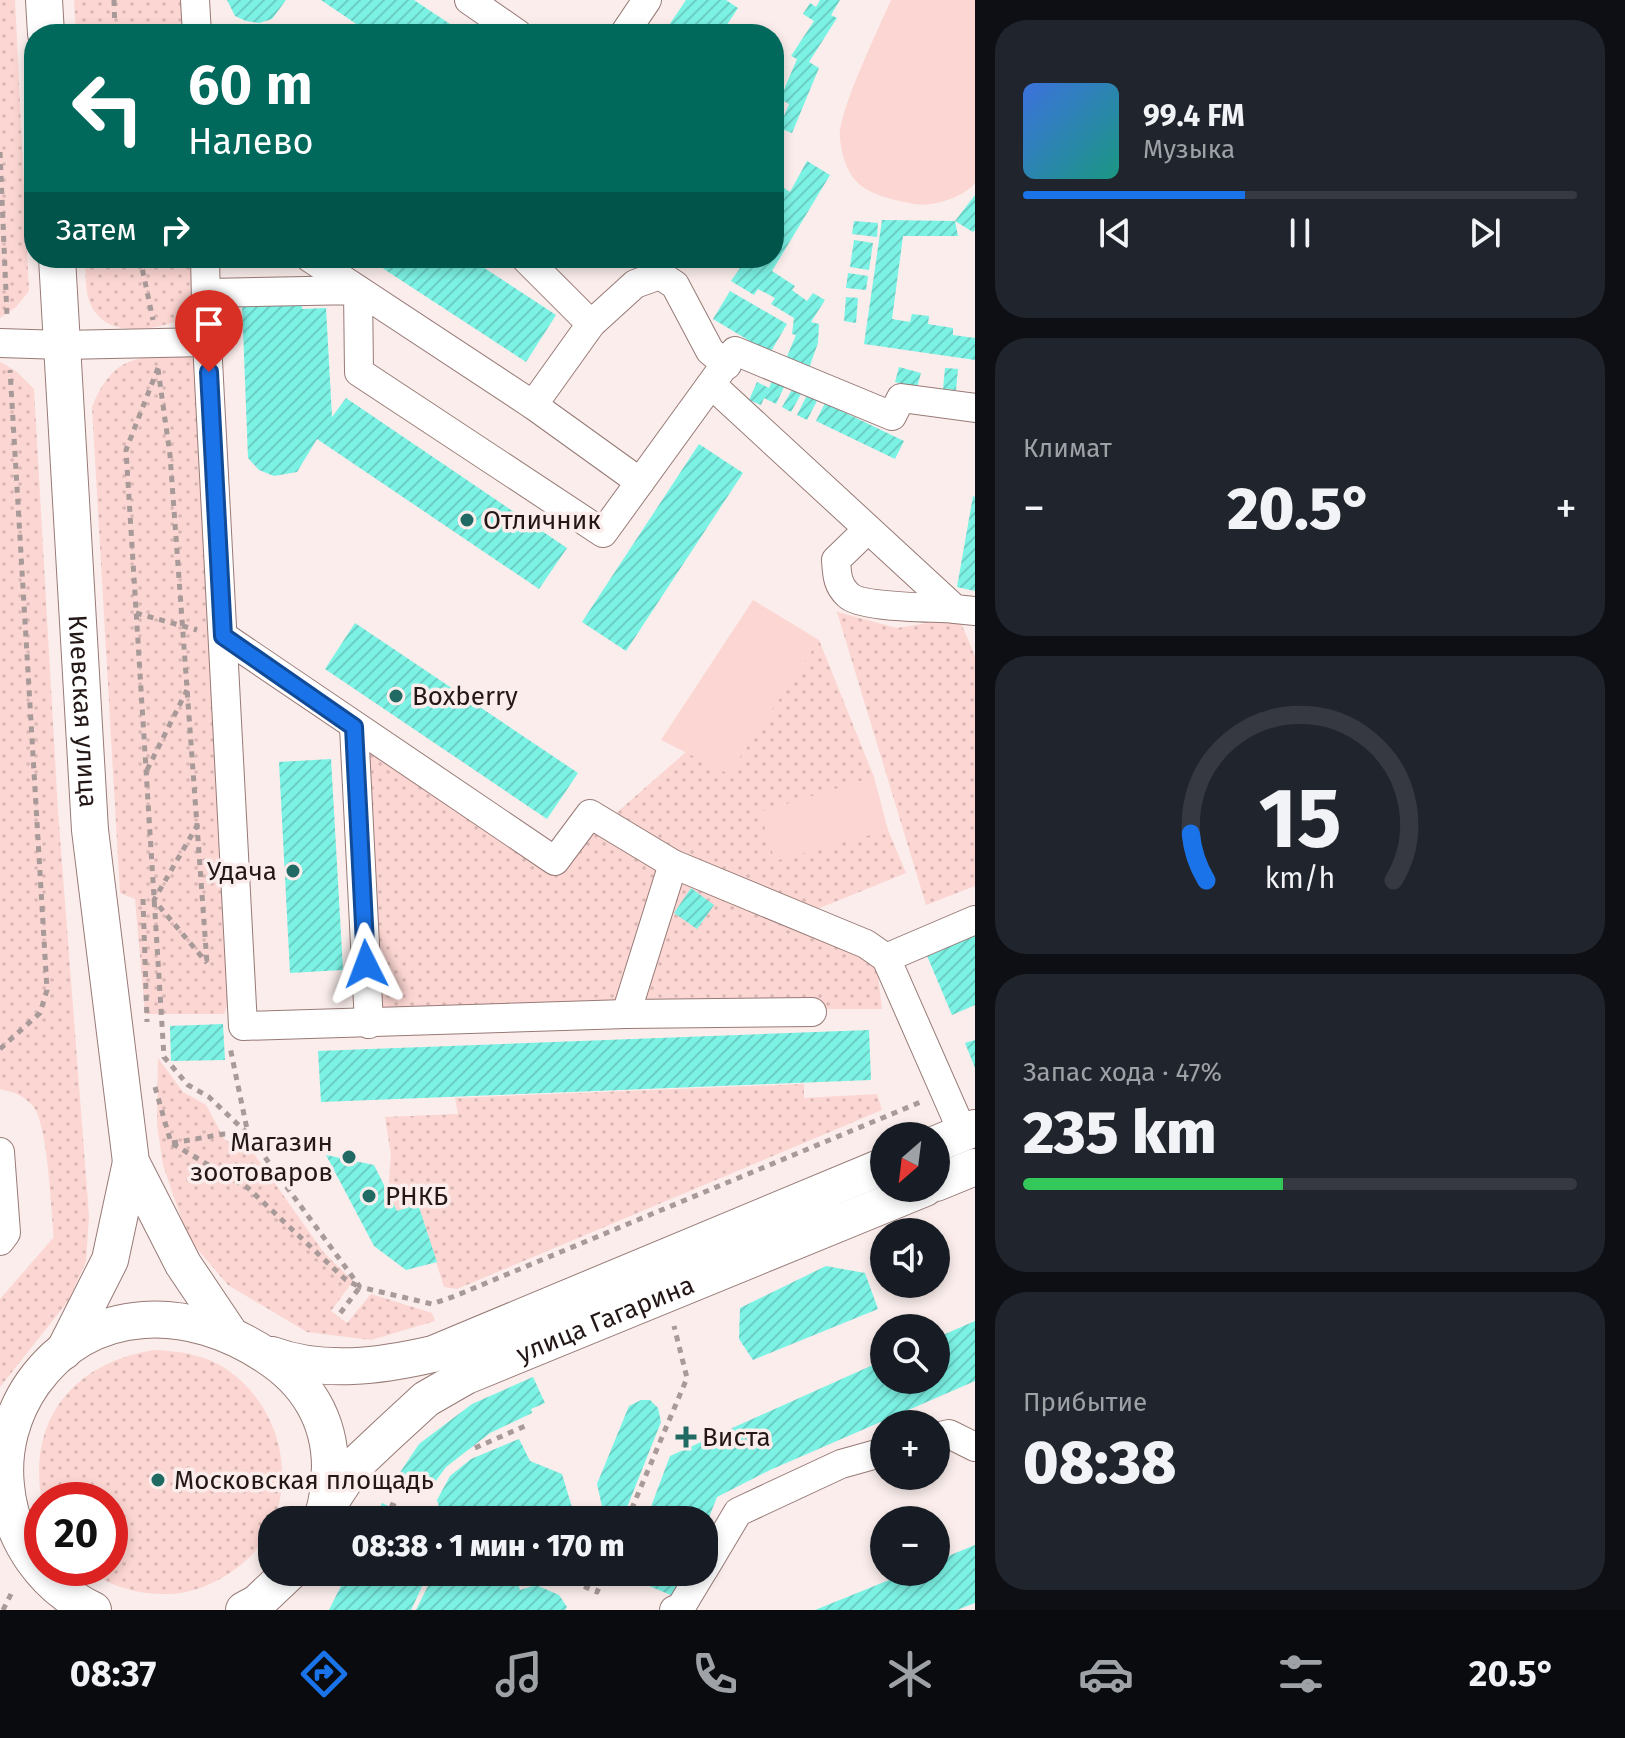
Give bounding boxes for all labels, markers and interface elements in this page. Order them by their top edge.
text: 60 m [188,52,313,119]
icon: left [56,56,160,160]
text: 99.4 FM [1143,98,1245,134]
text: Налево [188,120,314,164]
text: Музыка [1143,134,1235,165]
icon: right [153,208,197,252]
icon: previous [1093,211,1137,255]
icon: pause [1278,211,1322,255]
icon: next [1463,211,1507,255]
text: Затем [56,212,137,248]
pin [175,290,243,372]
icon: arrive [187,302,231,346]
text: Климат [1023,433,1112,464]
text: 20.5° [1227,473,1373,545]
text: − [1023,482,1045,535]
text: + [1555,482,1577,535]
place label: Отличник [483,505,601,536]
marker: Отличник [458,511,476,529]
street label: Киевская улица [62,614,104,809]
place label: Boxberry [412,681,518,712]
marker: Boxberry [387,687,405,705]
text: 15 [1258,769,1342,869]
place label: Удача [207,856,277,887]
text: km/h [1265,861,1335,896]
marker: Удача [284,862,302,880]
position arrow [324,922,408,1006]
text: Запас хода · 47% [1023,1057,1222,1088]
text: 235 km [1023,1097,1216,1169]
north arrow [870,1122,950,1202]
map controls [870,1122,950,1586]
place label: Магазин зоотоваров [190,1127,333,1188]
marker: Магазин зоотоваров [340,1148,358,1166]
place label: РНКБ [385,1181,448,1212]
marker: РНКБ [360,1187,378,1205]
button: sound [870,1218,950,1298]
street label: улица Гагарина [512,1269,699,1370]
button: search [870,1314,950,1394]
text: Прибытие [1023,1387,1147,1418]
button: + [870,1410,950,1490]
place label: Виста [702,1422,771,1453]
text: 08:38 [1023,1427,1176,1499]
marker: Виста [677,1428,695,1446]
place label: Московская площадь [174,1465,434,1496]
marker: Московская площадь [149,1471,167,1489]
speed limit sign: 20 [24,1482,128,1586]
button: − [870,1506,950,1586]
text: 08:38 · 1 мин · 170 m [352,1528,624,1564]
icon: directions [296,1646,352,1702]
icon: music [491,1646,547,1702]
icon: phone [687,1646,743,1702]
icon: climate [882,1646,938,1702]
icon: car [1078,1646,1134,1702]
icon: filters [1273,1646,1329,1702]
text: 08:37 [70,1652,156,1696]
text: 20.5° [1469,1652,1555,1696]

